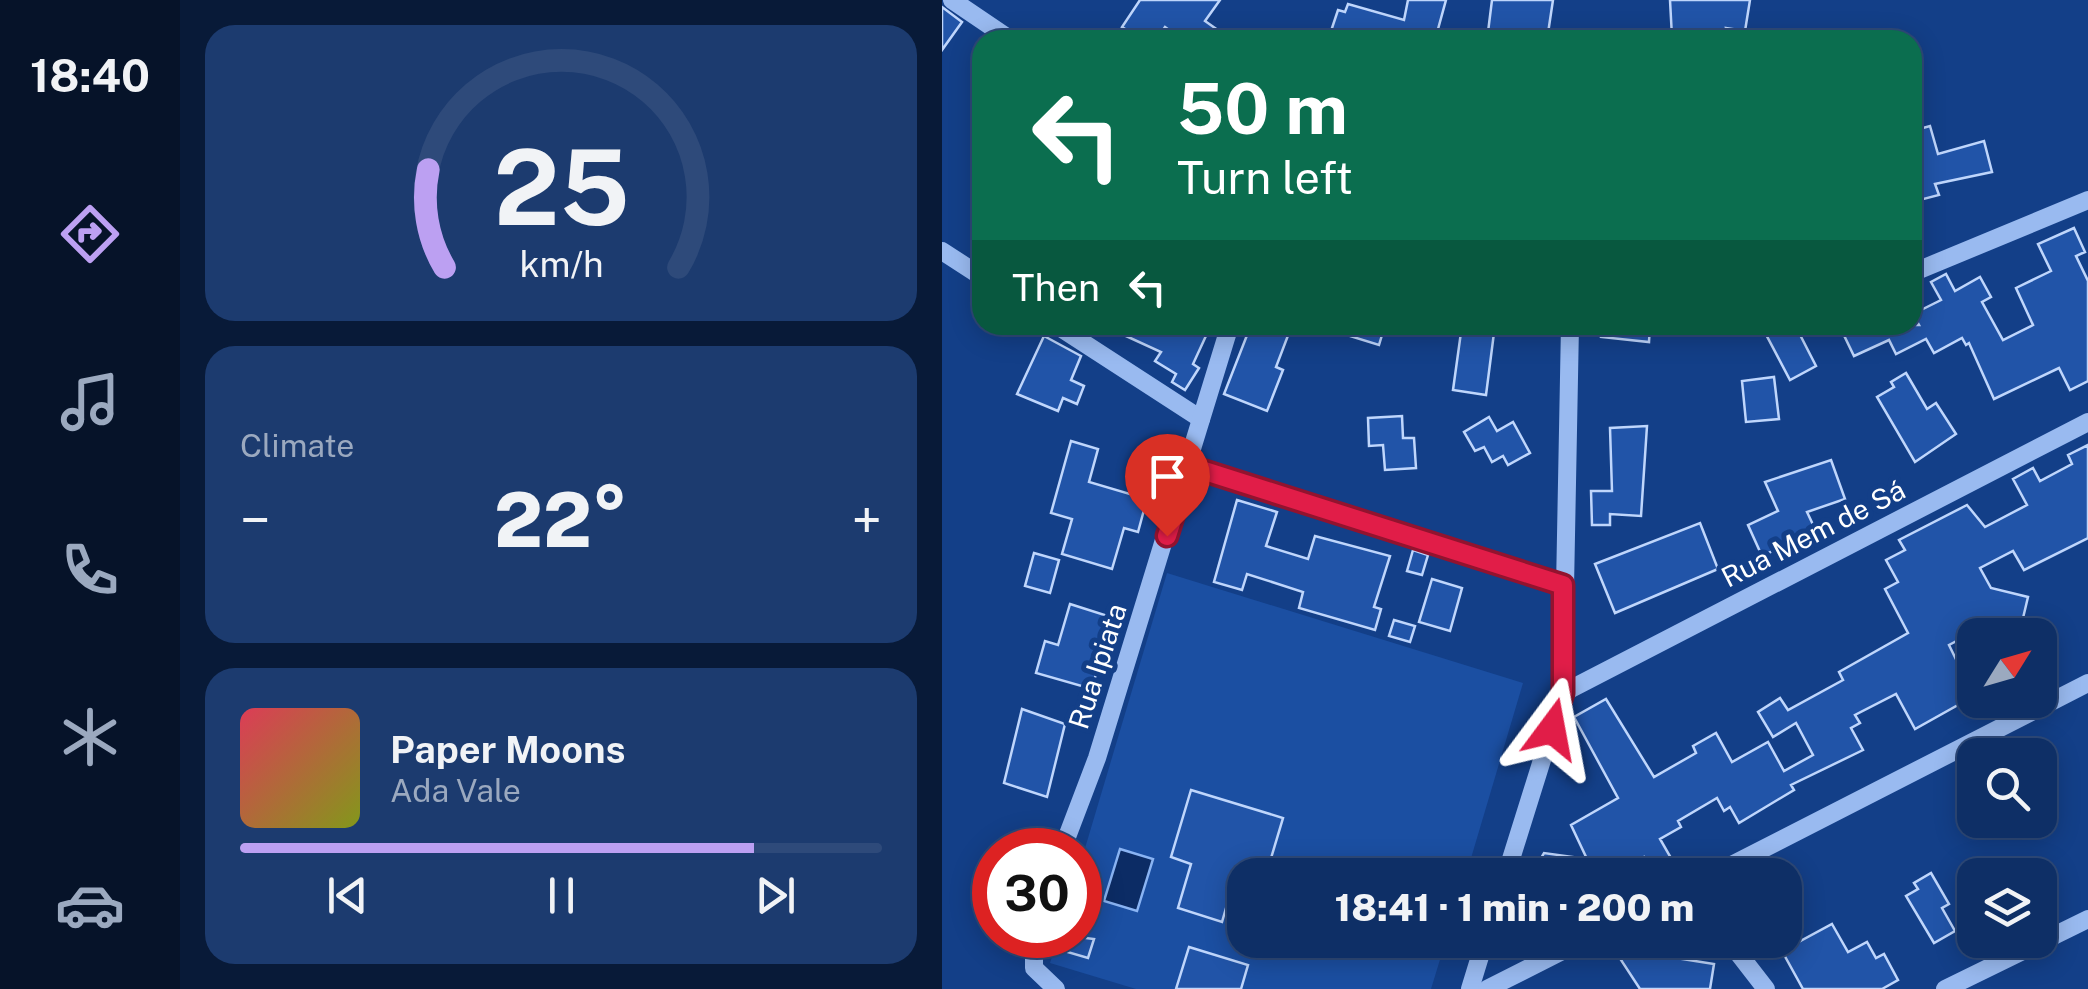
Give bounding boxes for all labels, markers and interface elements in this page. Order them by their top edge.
text: 18:40 [30,49,150,102]
text: 50 m [1177,67,1348,150]
icon: left [1012,70,1142,200]
text: 25 [493,126,629,248]
text: Turn left [1177,151,1353,204]
icon: directions [55,199,125,269]
text: km/h [519,243,603,285]
icon: left [1120,260,1175,315]
text: Then [1012,265,1100,310]
icon: music [55,367,125,437]
text: Climate [240,427,354,464]
pin [1125,434,1210,537]
icon: arrive [1140,449,1195,504]
street label: Rua Mem de Sá [1716,473,1910,593]
text: 22° [494,476,628,564]
text: − [240,488,271,552]
text: + [852,488,882,552]
icon: phone [55,535,125,605]
street label: Rua Ipiata [1061,599,1133,733]
north arrow [1957,618,2057,718]
map controls [1957,618,2057,958]
position arrow [1500,677,1604,781]
icon: climate [55,702,125,772]
text: Paper Moons [390,727,625,772]
button: search [1957,738,2057,838]
text: Ada Vale [390,772,521,809]
speed limit sign: 30 [972,828,1102,958]
button: layers [1957,858,2057,958]
icon: previous [320,868,375,923]
icon: pause [534,868,589,923]
icon: next [748,868,803,923]
icon: car [55,870,125,940]
text: 18:41 · 1 min · 200 m [1335,885,1694,930]

